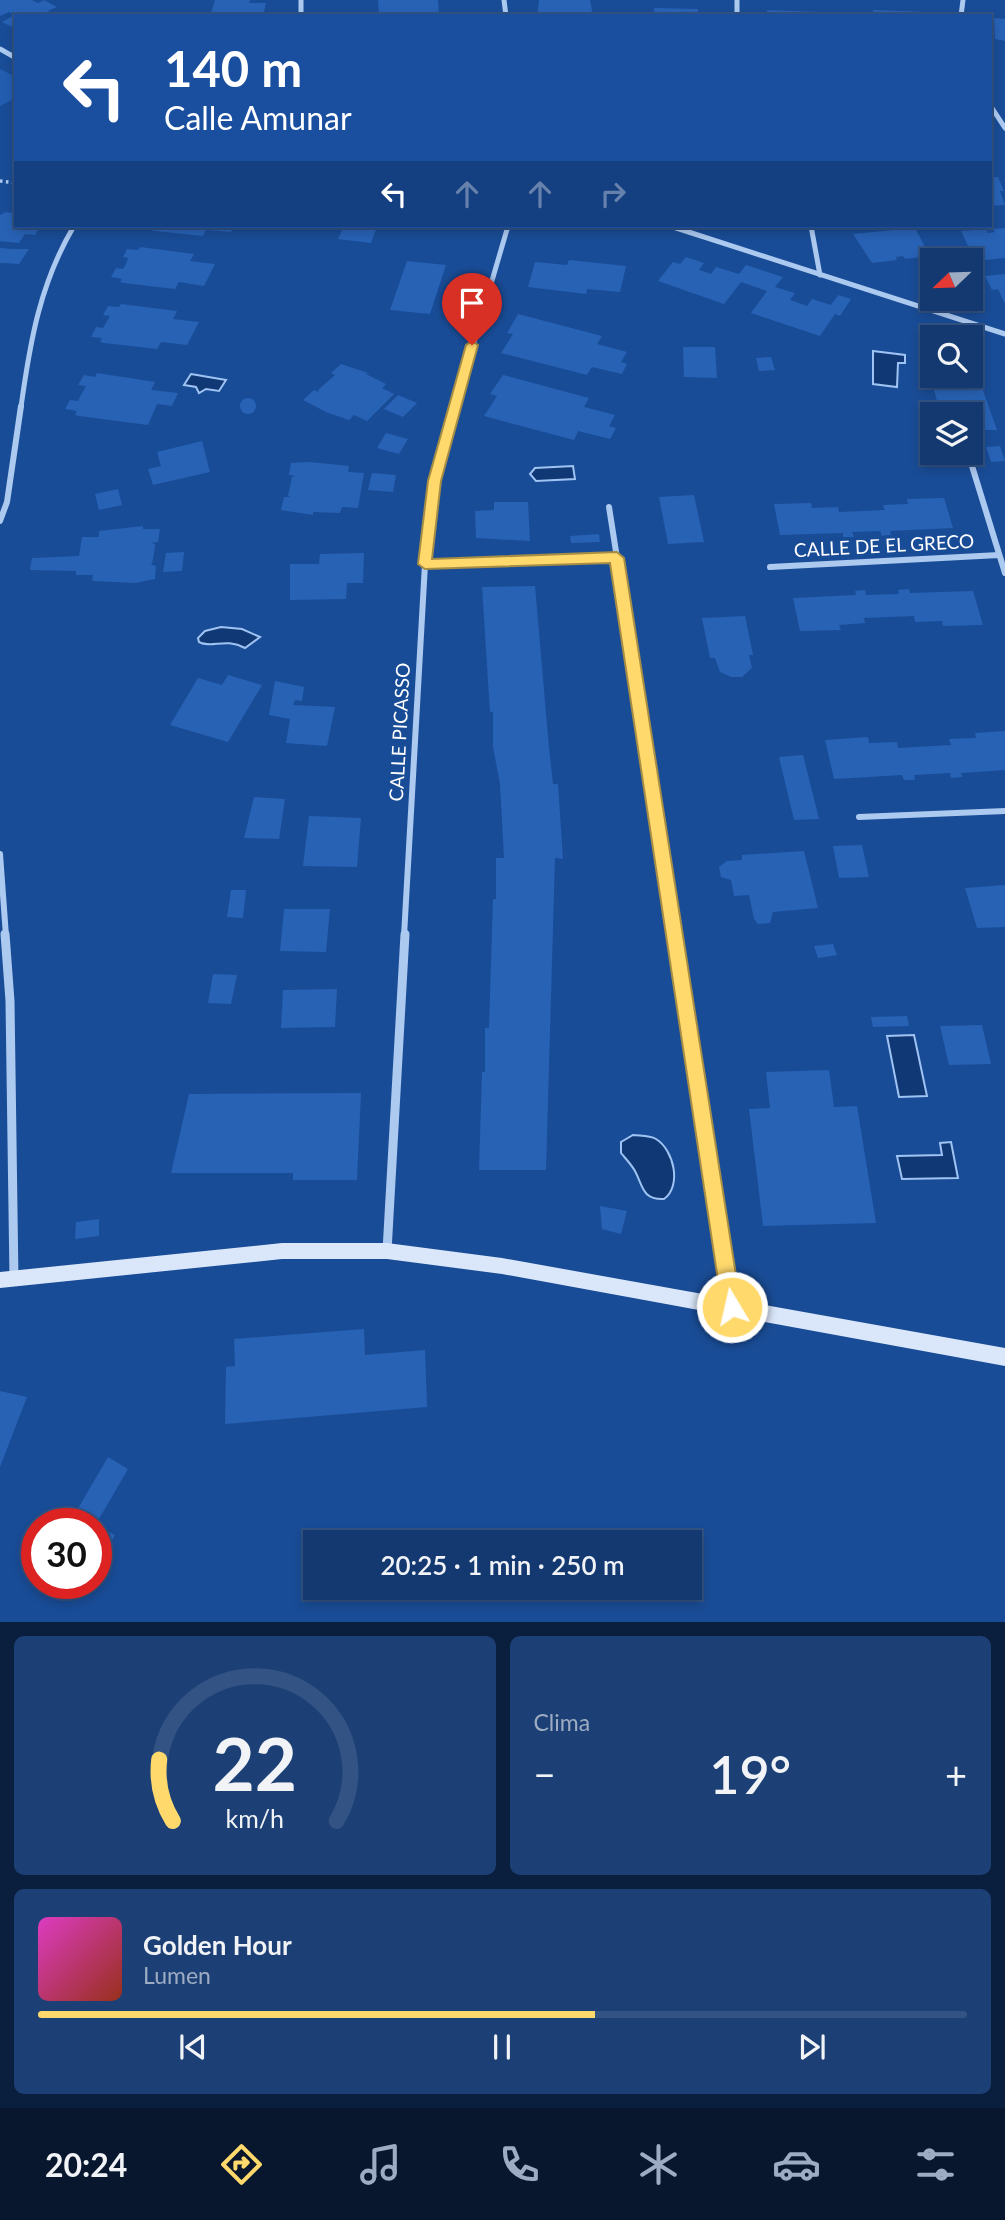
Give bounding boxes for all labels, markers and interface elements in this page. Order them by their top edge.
text: 140 m [164,39,302,97]
icon: left [49,42,140,133]
text: Calle Amunar [164,98,352,137]
icon: left [375,175,413,213]
icon: ahead [448,175,486,213]
icon: ahead [521,175,559,213]
icon: right [594,175,632,213]
north arrow [920,248,984,312]
map controls [920,248,983,465]
pin [442,273,502,345]
icon: arrive [453,284,491,322]
button: search [920,325,983,388]
button: layers [920,402,983,465]
street label: CALLE DE EL GRECO [793,529,975,561]
street label: CALLE PICASSO [384,662,414,802]
position arrow [695,1270,769,1344]
speed limit sign: 30 [21,1508,112,1599]
text: 20:25 · 1 min · 250 m [380,1549,625,1581]
text: Clima [534,1708,590,1736]
text: 22 [213,1720,297,1808]
text: 19° [709,1743,791,1805]
text: − [534,1751,556,1797]
text: + [945,1751,967,1797]
text: km/h [225,1803,284,1833]
text: Golden Hour [143,1929,292,1961]
text: Lumen [143,1961,211,1989]
icon: previous [174,2028,212,2066]
icon: pause [483,2028,521,2066]
icon: next [793,2028,831,2066]
icon: directions [217,2140,266,2189]
icon: music [356,2140,405,2189]
icon: phone [495,2140,544,2189]
icon: climate [634,2140,683,2189]
icon: car [772,2140,821,2189]
icon: filters [911,2140,960,2189]
text: 20:24 [45,2145,127,2184]

